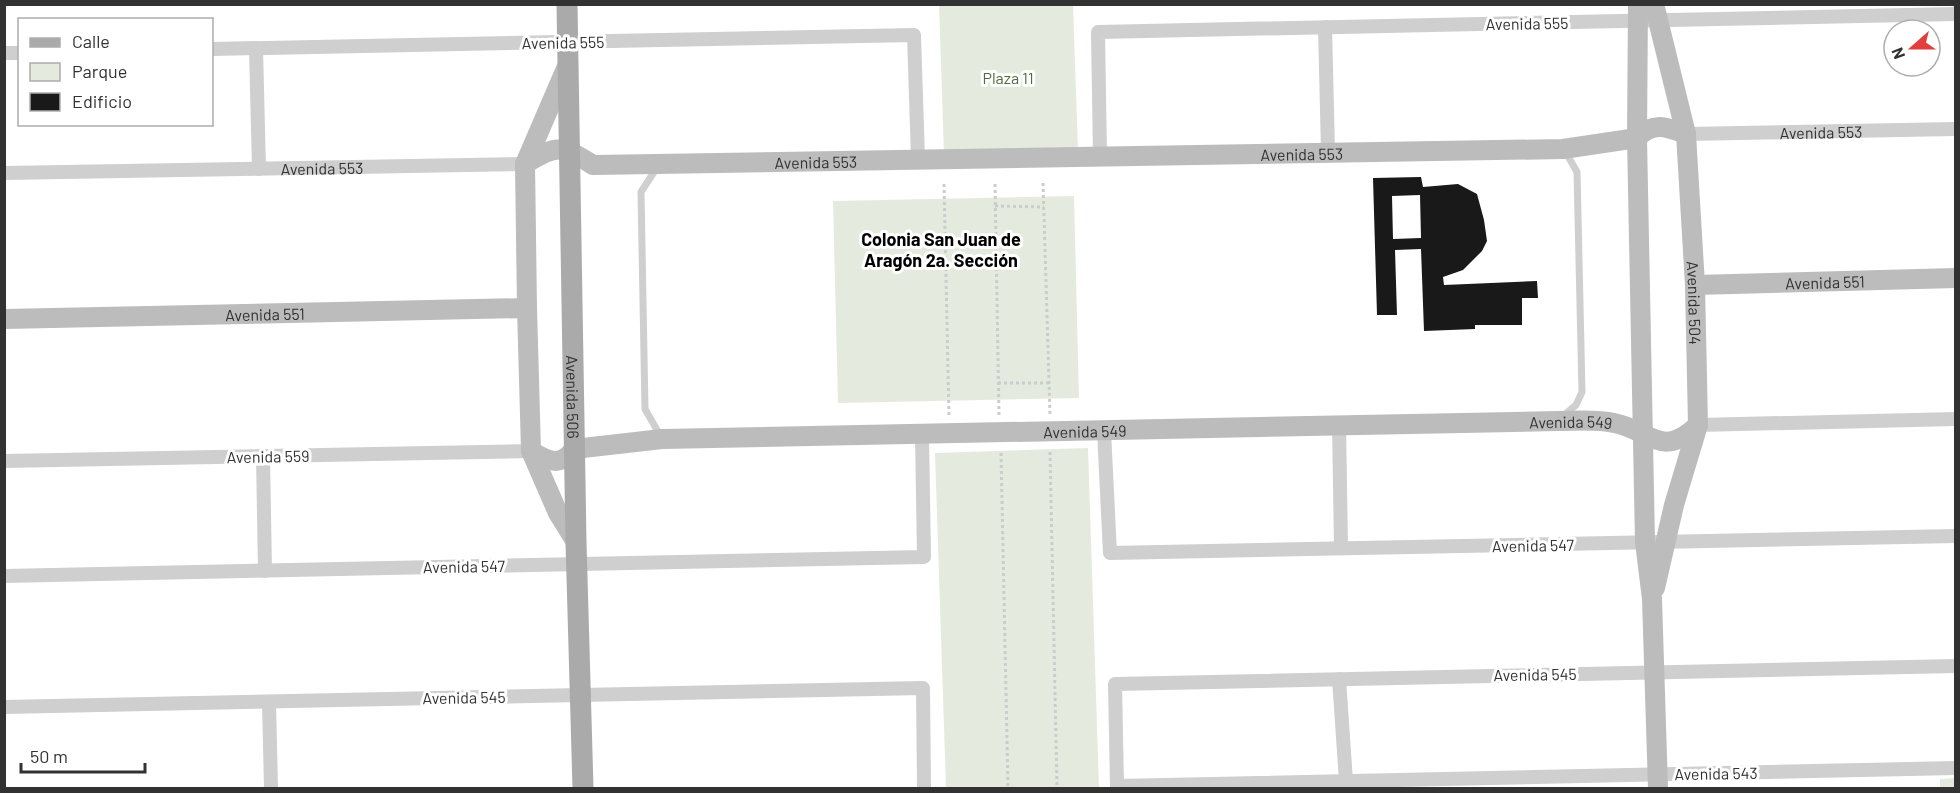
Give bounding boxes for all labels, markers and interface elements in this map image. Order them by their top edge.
street label: Avenida 555 [1486,13,1568,33]
legend [18,18,213,126]
north arrow [1882,18,1942,78]
text: Calle [72,30,110,52]
street label: Avenida 555 [522,32,604,52]
text: N [1887,45,1908,62]
text: Parque [72,60,127,82]
park label: Plaza 11 [982,68,1034,87]
text: Edificio [72,90,132,112]
street label: Avenida 553 [1779,121,1862,142]
street label: Avenida 553 [1260,143,1343,163]
street label: Avenida 553 [774,151,857,172]
street label: Avenida 553 [280,157,363,178]
district label: Colonia San Juan de Aragón 2a. Sección [861,228,1021,271]
street label: Avenida 504 [1684,260,1706,345]
street label: Avenida 551 [1785,271,1865,292]
street label: Avenida 551 [225,303,305,324]
street label: Avenida 506 [563,355,584,439]
street label: Avenida 549 [1529,411,1614,432]
street label: Avenida 549 [1043,420,1127,441]
street label: Avenida 559 [226,446,310,466]
street label: Avenida 547 [1492,535,1575,555]
street label: Avenida 547 [423,556,506,576]
street label: Avenida 545 [1493,664,1577,684]
street label: Avenida 545 [422,687,506,707]
scale bar [21,736,146,774]
text: 50 m [30,745,68,767]
street label: Avenida 543 [1674,763,1758,783]

